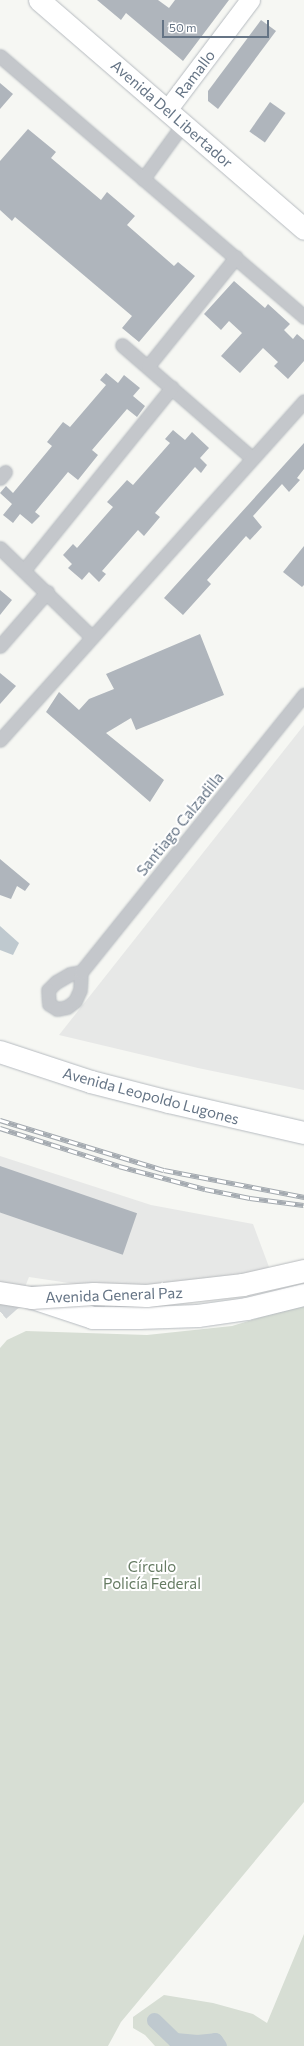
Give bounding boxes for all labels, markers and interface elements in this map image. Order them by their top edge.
scale bar [164,12,271,38]
text: 50 m [169,20,197,34]
street label: Ramallo [171,46,219,102]
street label: Avenida Del Libertador [107,56,237,172]
street label: Santiago Calzadilla [133,769,227,879]
street label: Avenida Leopoldo Lugones [61,1064,241,1128]
street label: Avenida General Paz [45,1284,183,1306]
park label: Círculo Policía Federal [103,1557,201,1592]

